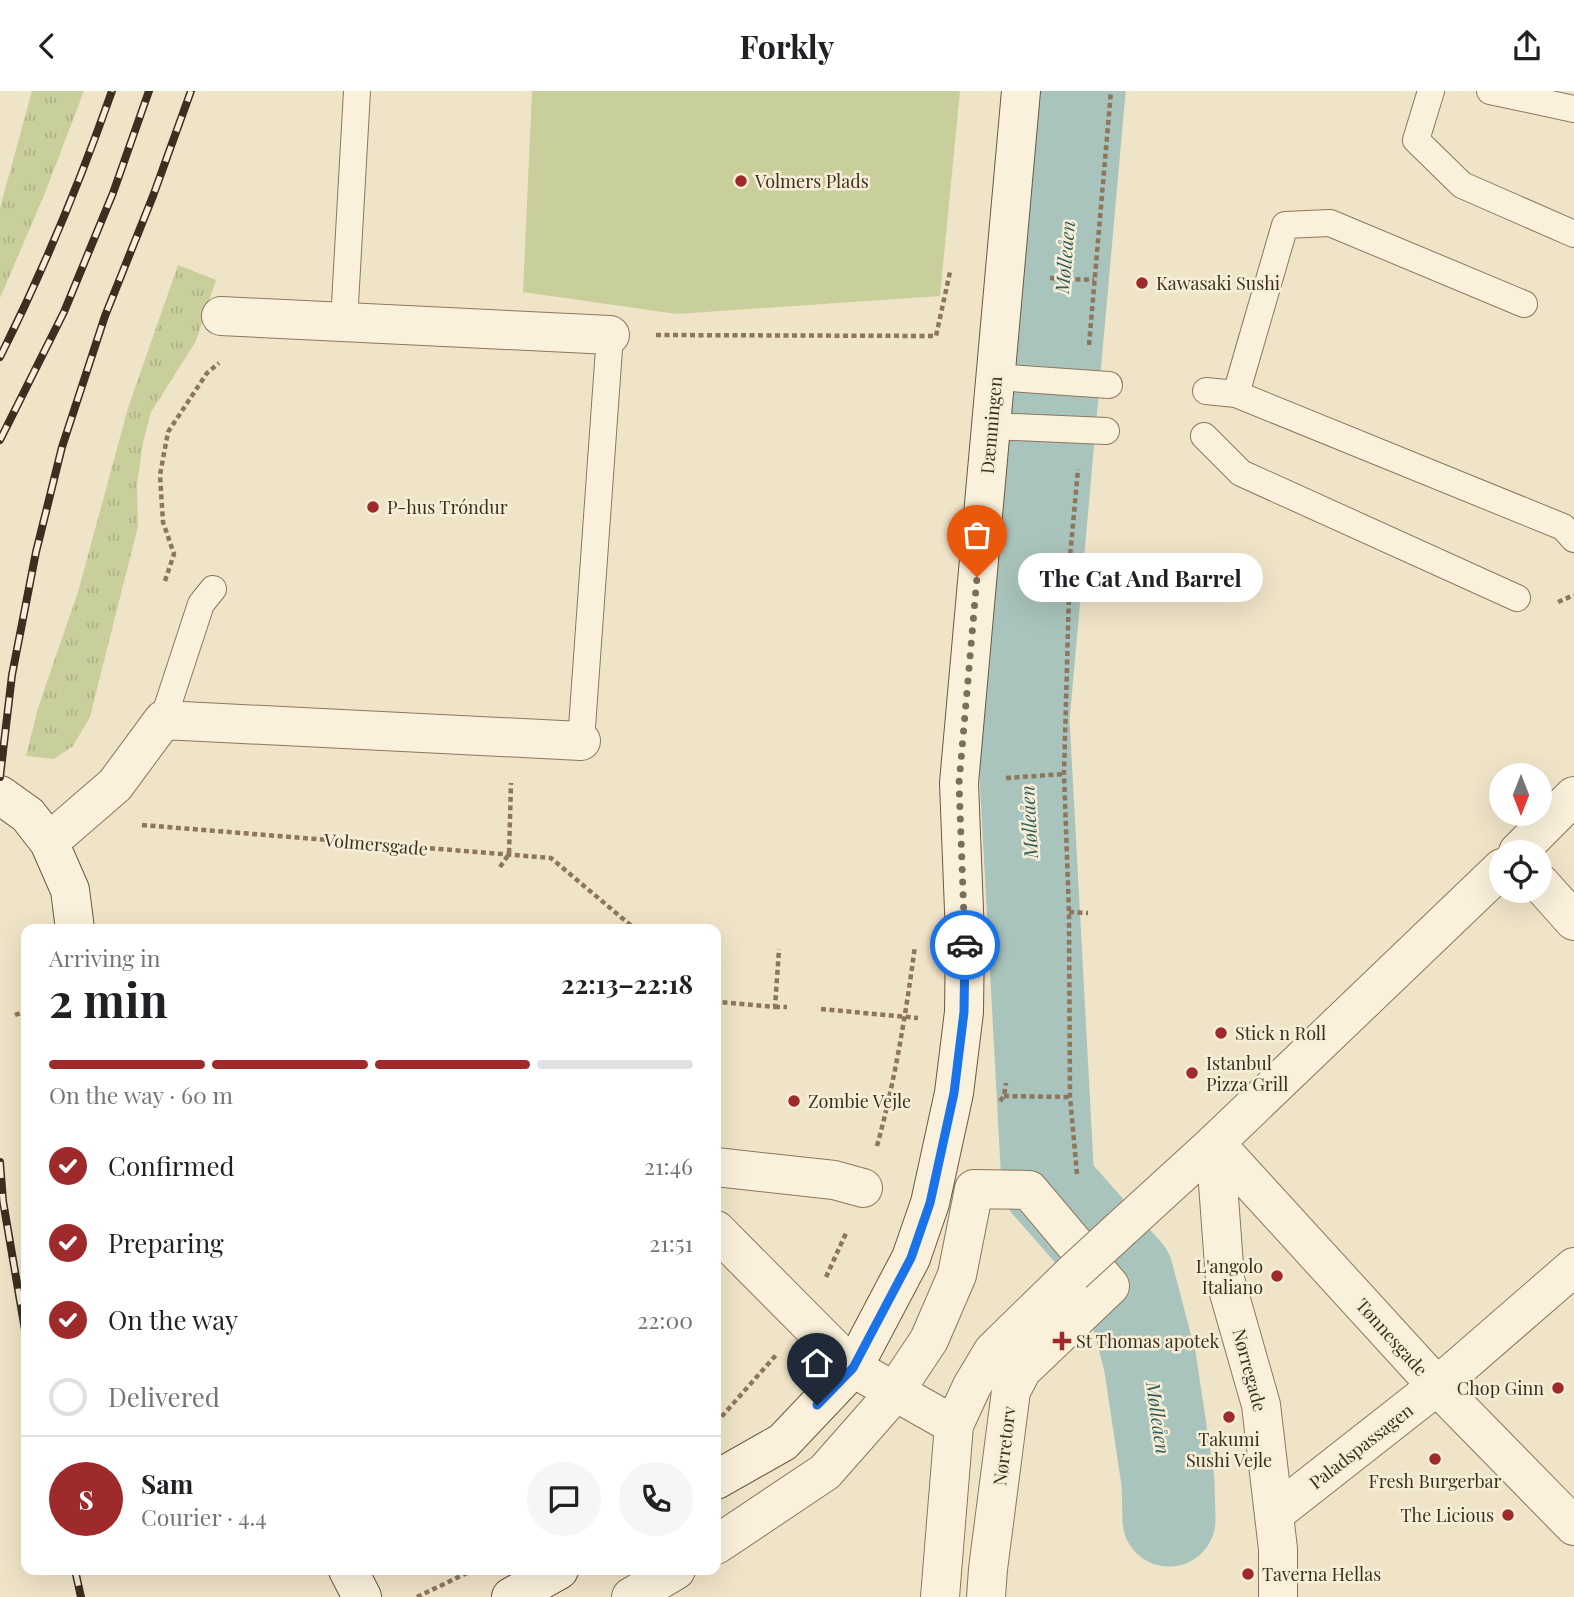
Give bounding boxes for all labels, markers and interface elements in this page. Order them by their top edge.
text: Forkly [740,24,834,67]
icon: back [28,27,66,65]
icon: share [1508,27,1546,65]
place label: Volmers Plads [754,169,869,193]
marker: Volmers Plads [733,173,749,189]
water label: Mølleåen [1048,219,1080,296]
place label: Kawasaki Sushi [1156,271,1280,295]
marker: Kawasaki Sushi [1134,275,1150,291]
street label: Dæmningen [975,375,1007,475]
place label: P-hus Tróndur [387,495,508,519]
marker: P-hus Tróndur [365,499,381,515]
pin [947,505,1007,577]
icon: bag [958,516,996,554]
callout: The Cat And Barrel [1019,553,1264,601]
text: The Cat And Barrel [1039,562,1242,593]
north arrow [1489,763,1552,826]
map controls [1489,763,1552,903]
water label: Mølleåen [1013,785,1043,860]
street label: Volmersgade [322,827,429,860]
button: locate [1489,840,1552,903]
courier [930,910,1000,980]
icon: car [946,926,984,964]
text: Arriving in [49,942,161,973]
text: 22:13–22:18 [561,966,693,1001]
text: 2 min [49,968,168,1030]
place label: Stick n Roll [1235,1021,1326,1045]
marker: Stick n Roll [1213,1025,1229,1041]
place label: Istanbul Pizza Grill [1206,1051,1288,1096]
marker: Istanbul Pizza Grill [1184,1065,1200,1081]
text: On the way · 60 m [49,1079,233,1110]
place label: Zombie Vejle [808,1089,911,1113]
marker: Zombie Vejle [786,1093,802,1109]
icon: check [49,1147,87,1185]
text: Confirmed [108,1148,235,1183]
text: 21:46 [644,1150,693,1181]
icon: check [49,1224,87,1262]
text: Preparing [108,1225,224,1260]
text: 21:51 [649,1227,693,1258]
place label: L'angolo Italiano [1196,1254,1263,1299]
marker: L'angolo Italiano [1269,1268,1285,1284]
street label: Tønnesgade [1351,1293,1433,1381]
icon: check [49,1301,87,1339]
text: On the way [108,1302,238,1337]
text: 22:00 [637,1304,693,1335]
street label: Nørregade [1227,1326,1273,1414]
place label: St Thomas apotek [1076,1329,1220,1353]
pin [787,1333,847,1405]
marker: St Thomas apotek [1054,1333,1070,1349]
icon: home [798,1344,836,1382]
place label: Chop Ginn [1457,1376,1544,1400]
text: Delivered [108,1379,220,1414]
water label: Mølleåen [1141,1379,1177,1456]
marker: Chop Ginn [1550,1380,1566,1396]
street label: Paladspassagen [1304,1398,1418,1494]
street label: Nørretorv [987,1405,1021,1487]
marker: Takumi Sushi Vejle [1221,1409,1237,1425]
place label: Takumi Sushi Vejle [1186,1427,1272,1472]
marker: Fresh Burgerbar [1427,1451,1443,1467]
button: chat [527,1462,601,1536]
button: phone [619,1462,693,1536]
text: Sam [141,1466,193,1501]
place label: Fresh Burgerbar [1369,1469,1501,1493]
text: S [78,1482,94,1517]
text: Courier · 4.4 [141,1501,267,1532]
place label: The Licious [1401,1503,1494,1527]
marker: The Licious [1500,1507,1516,1523]
place label: Taverna Hellas [1262,1562,1381,1586]
marker: Taverna Hellas [1240,1566,1256,1582]

